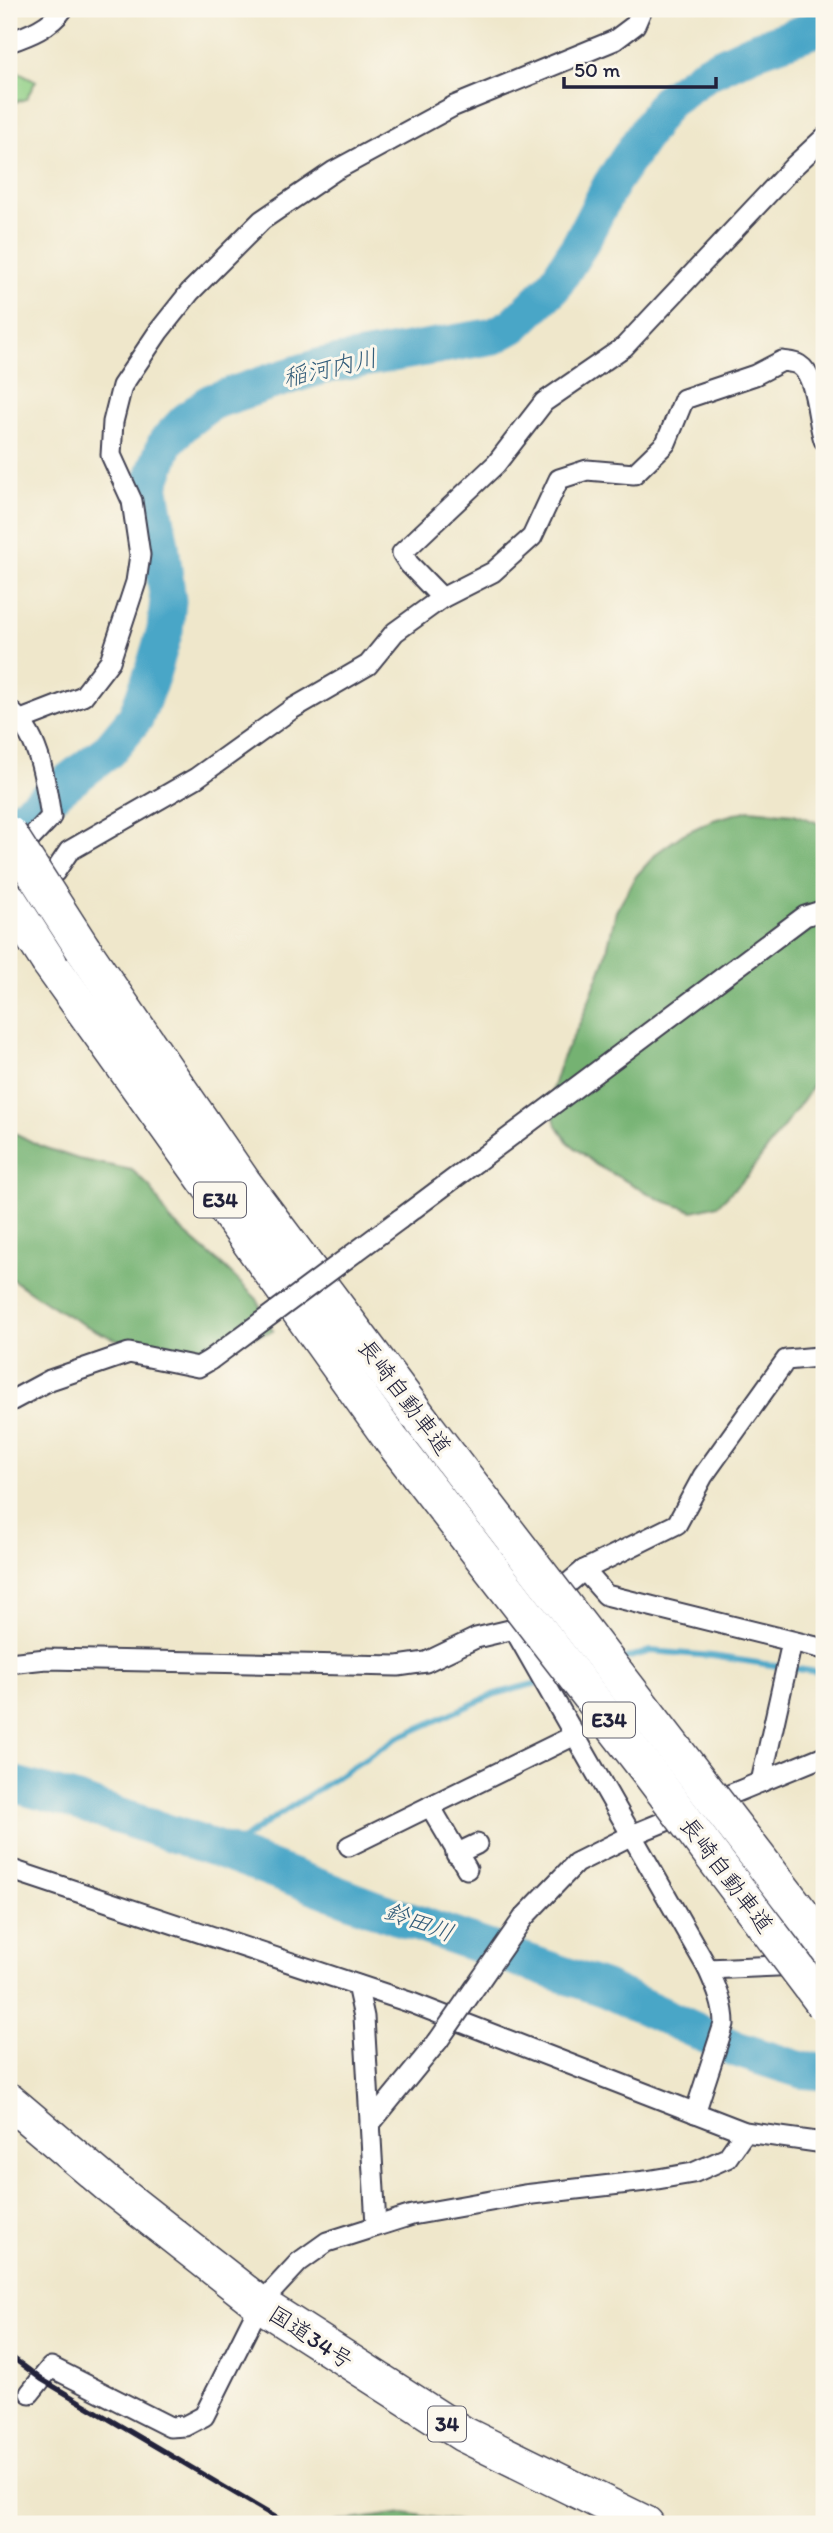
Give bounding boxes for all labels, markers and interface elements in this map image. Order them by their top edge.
scale bar [564,46,716,90]
text: 50 m [574,57,621,82]
water label: 稲河内川 [280,343,380,392]
road number: E34 [194,1182,246,1218]
street label: 長崎自動車道 [352,1333,458,1461]
road number: E34 [583,1702,635,1738]
street label: 長崎自動車道 [674,1811,780,1939]
water label: 鈴田川 [380,1896,458,1947]
street label: 国道34号 [263,2299,359,2375]
road number: 34 [428,2406,466,2442]

